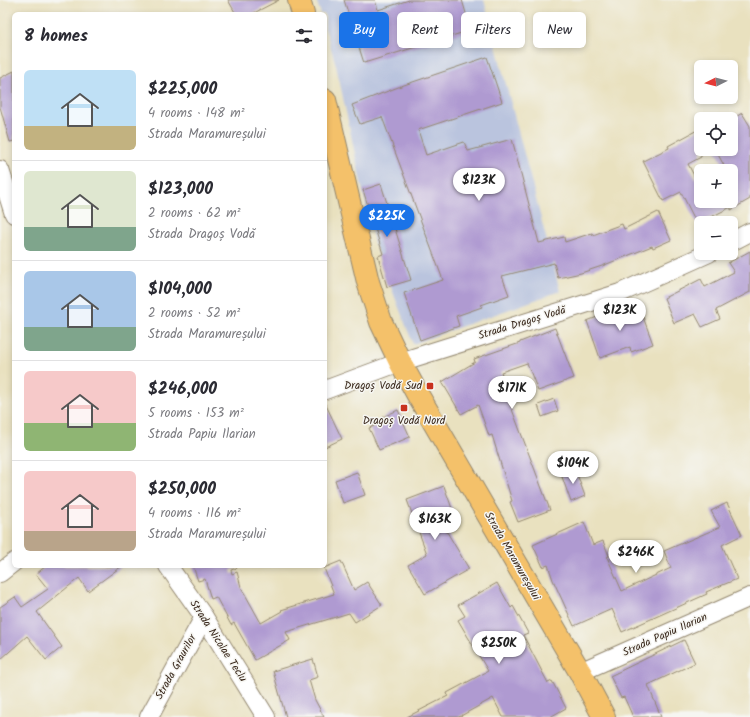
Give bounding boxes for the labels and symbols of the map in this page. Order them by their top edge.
north arrow [694,60,738,104]
pin: $123K [451,168,507,202]
pin: $225K [359,204,415,238]
pin: $123K [592,298,648,332]
street label: Strada Dragoș Vodă [476,301,570,345]
pin: $171K [484,376,540,410]
place label: Dragoș Vodă Sud [344,377,423,395]
marker: Dragoș Vodă Sud [425,381,435,391]
marker: Dragoș Vodă Nord [399,403,409,413]
place label: Dragoș Vodă Nord [363,412,446,430]
pin: $104K [545,451,601,485]
pin: $163K [407,507,463,541]
street label: Strada Maramureșului [479,508,545,604]
pin: $246K [608,540,664,574]
street label: Strada Nicolae Teclu [185,596,252,686]
street label: Strada Papiu Ilarian [620,608,710,662]
street label: Strada Graurilor [151,630,202,703]
pin: $250K [471,631,527,665]

